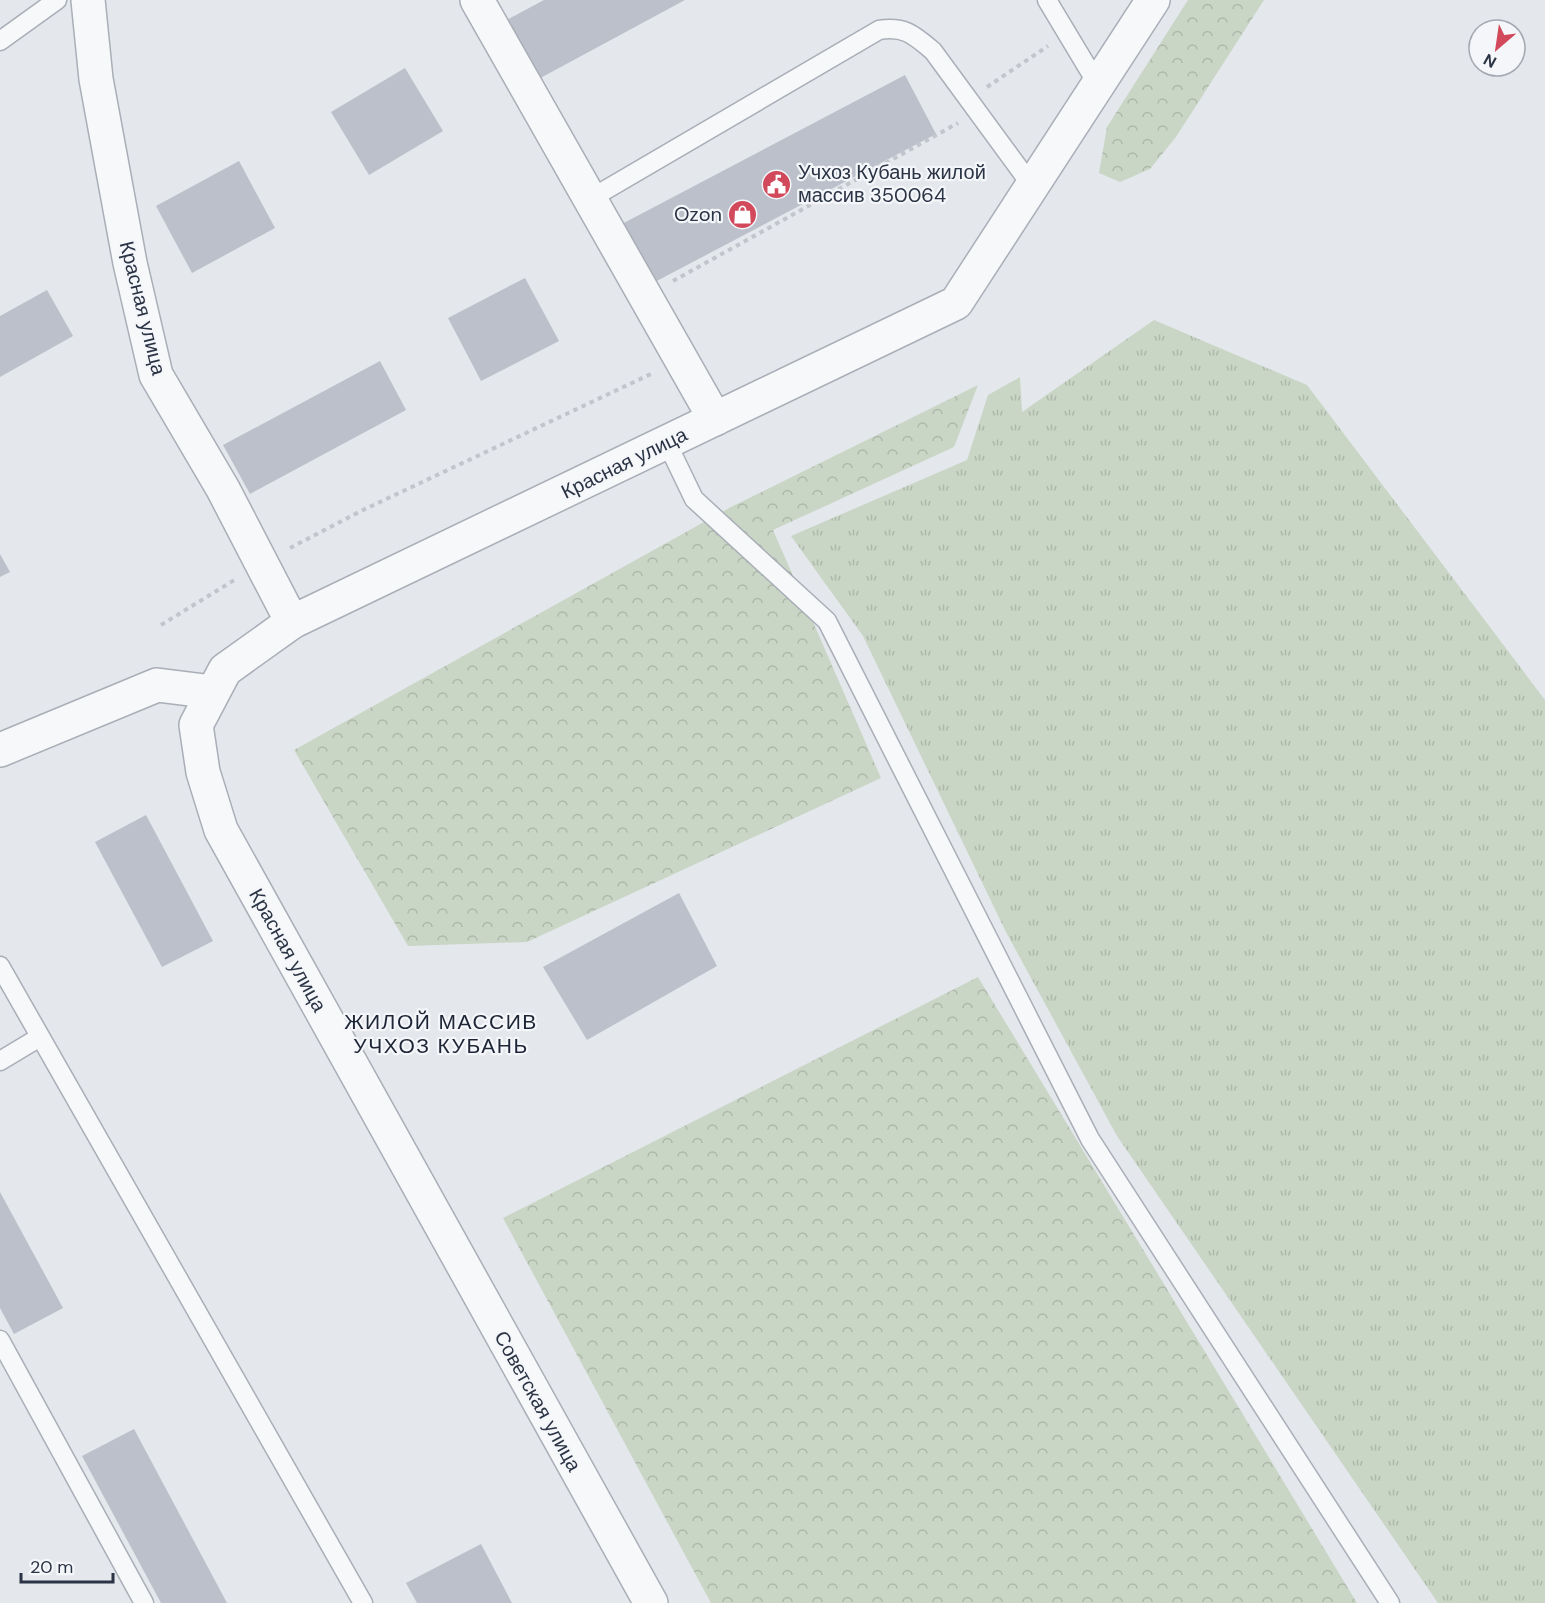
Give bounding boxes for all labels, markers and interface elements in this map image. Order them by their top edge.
north arrow [1467,18,1527,78]
text: N [1480,49,1500,73]
place label: Учхоз Кубань жилой массив 350064 [798,159,986,208]
public building icon: Учхоз Кубань жилой массив 350064 [761,168,793,200]
shop icon: Ozon [727,198,759,230]
place label: Ozon [674,201,722,227]
street label: Красная улица [114,238,172,379]
street label: Красная улица [557,421,692,505]
street label: Красная улица [243,884,333,1017]
district label: ЖИЛОЙ МАССИВ УЧХОЗ КУБАНЬ [344,1008,538,1060]
street label: Советская улица [489,1326,588,1477]
scale bar [21,1546,112,1584]
text: 20 m [30,1555,73,1579]

